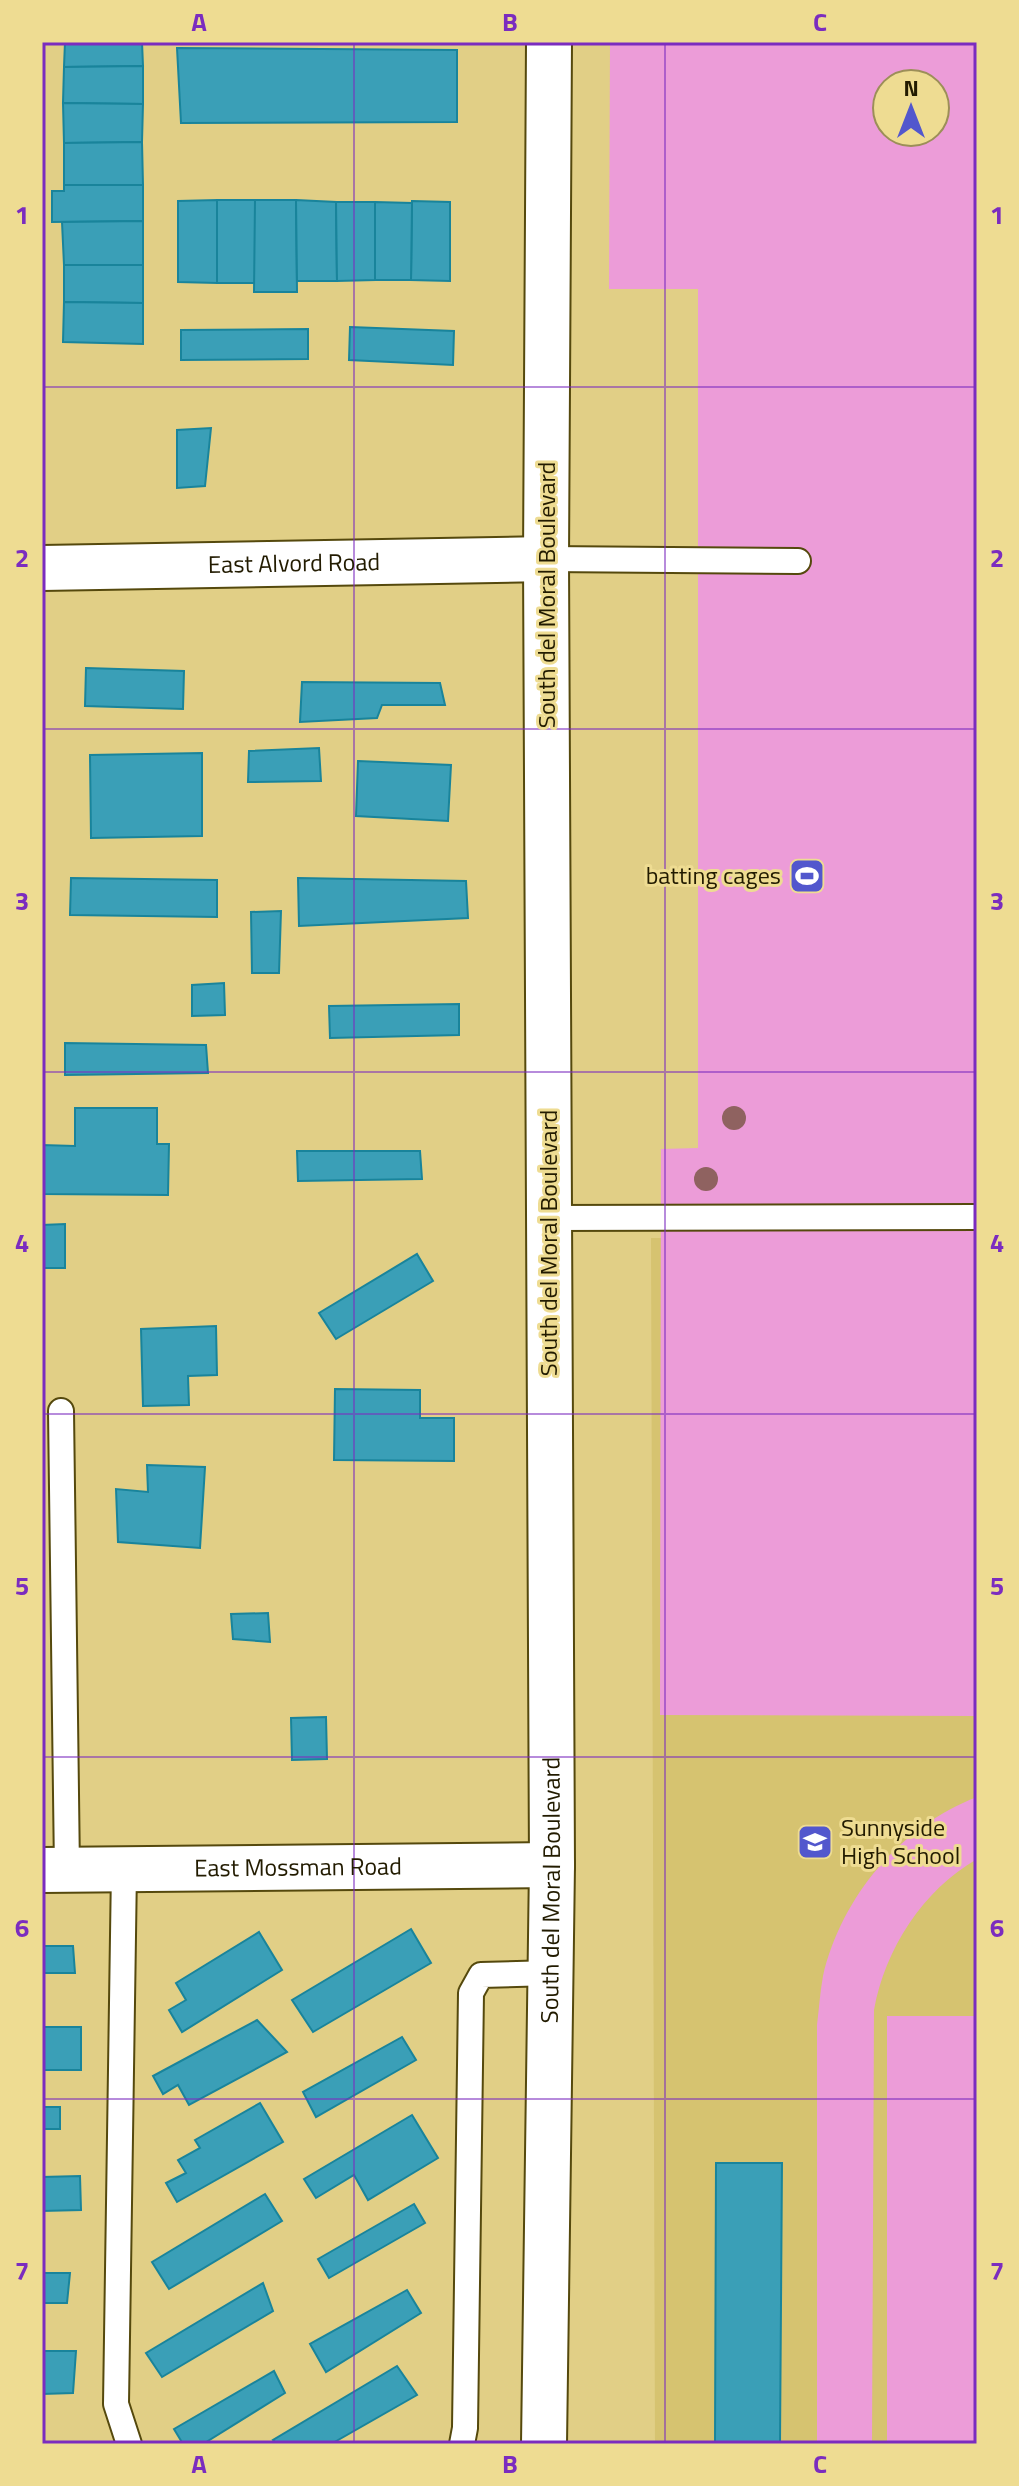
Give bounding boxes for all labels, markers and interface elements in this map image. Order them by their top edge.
text: A [191,2,207,41]
text: B [502,2,518,41]
text: C [813,2,827,41]
north arrow [871,68,951,148]
text: N [903,71,919,105]
text: 1 [15,195,29,234]
text: 1 [990,195,1004,234]
street label: South del Moral Boulevard [528,462,564,728]
text: 2 [15,538,29,577]
text: 2 [990,538,1004,577]
street label: East Alvord Road [208,543,380,582]
place label: batting cages [646,857,781,893]
sports icon: batting cages [788,857,826,895]
text: 3 [15,881,29,920]
text: 3 [990,881,1004,920]
street label: South del Moral Boulevard [530,1110,566,1376]
text: 4 [15,1223,29,1262]
text: 4 [990,1223,1004,1262]
text: 5 [15,1566,29,1605]
text: 5 [990,1566,1004,1605]
street label: South del Moral Boulevard [531,1757,569,2023]
place label: Sunnyside High School [841,1809,960,1873]
school or university icon: Sunnyside High School [796,1823,834,1861]
street label: East Mossman Road [194,1847,402,1886]
text: 6 [15,1908,29,1947]
text: 6 [990,1908,1004,1947]
text: 7 [15,2251,29,2290]
text: 7 [990,2251,1004,2290]
text: A [191,2444,207,2483]
text: B [502,2444,518,2483]
text: C [813,2444,827,2483]

